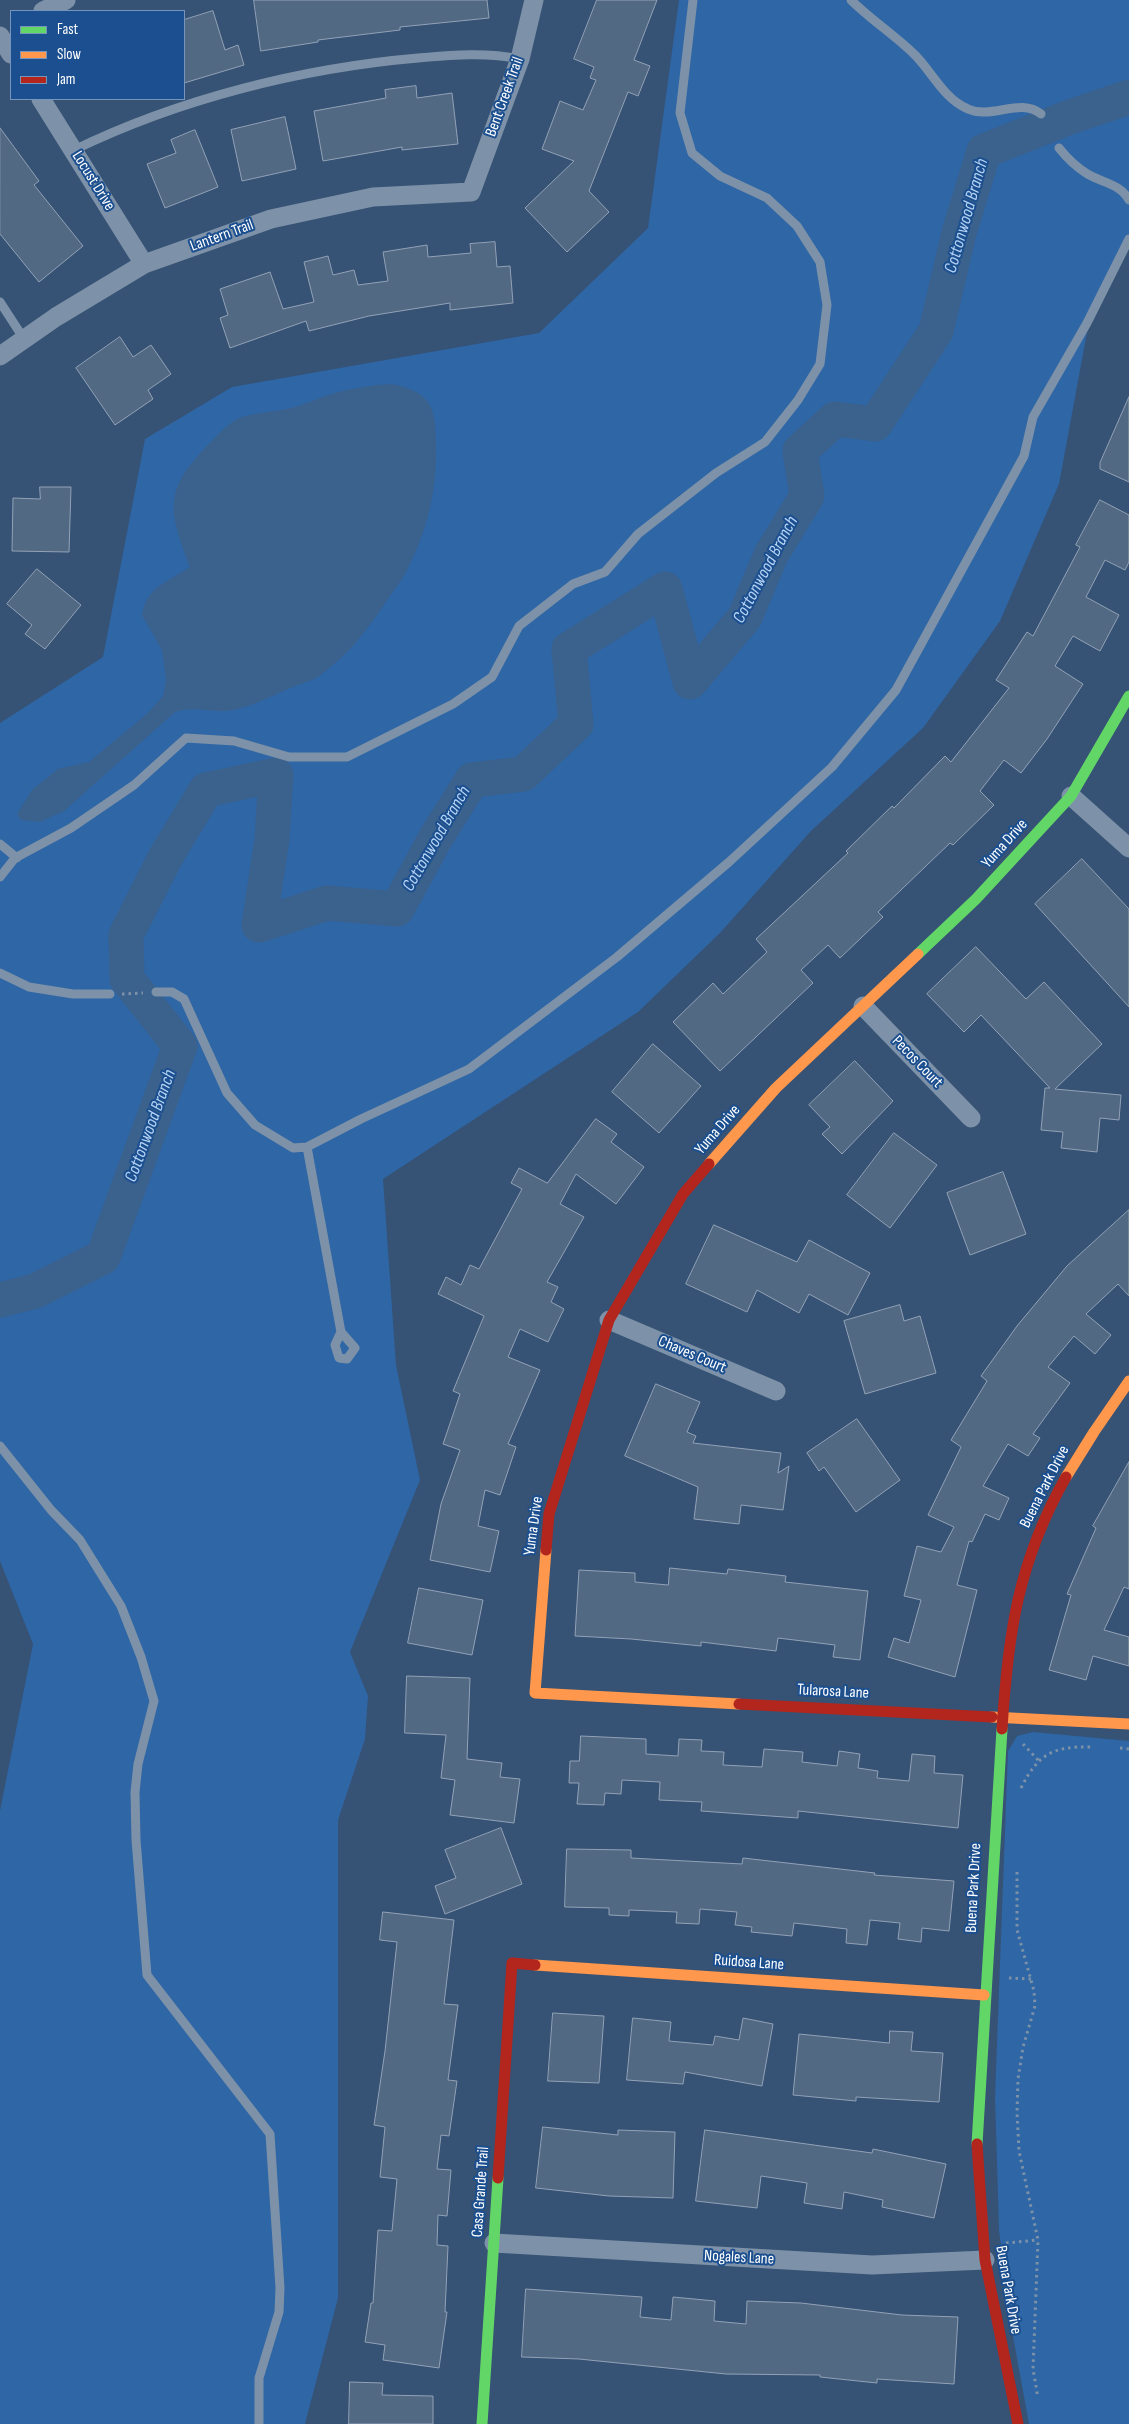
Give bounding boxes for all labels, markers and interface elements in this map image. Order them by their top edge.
legend [10,10,185,100]
text: Fast [57,20,78,39]
text: Slow [57,45,81,64]
street label: Bent Creek Trail [482,55,528,139]
text: Jam [57,70,75,89]
street label: Locust Drive [67,148,119,214]
water label: Cottonwood Branch [940,156,994,276]
street label: Lantern Trail [188,216,256,256]
water label: Cottonwood Branch [729,513,803,627]
water label: Cottonwood Branch [398,783,476,895]
street label: Yuma Drive [978,815,1032,873]
street label: Pecos Court [887,1032,947,1092]
water label: Cottonwood Branch [121,1067,181,1185]
street label: Yuma Drive [691,1101,745,1159]
street label: Chaves Court [655,1332,729,1378]
street label: Buena Park Drive [1016,1443,1074,1531]
street label: Yuma Drive [520,1495,548,1557]
street label: Tularosa Lane [797,1681,869,1703]
street label: Buena Park Drive [962,1843,986,1933]
street label: Ruidosa Lane [713,1951,785,1975]
street label: Casa Grande Trail [468,2146,494,2238]
street label: Buena Park Drive [991,2244,1025,2336]
street label: Nogales Lane [703,2247,775,2269]

